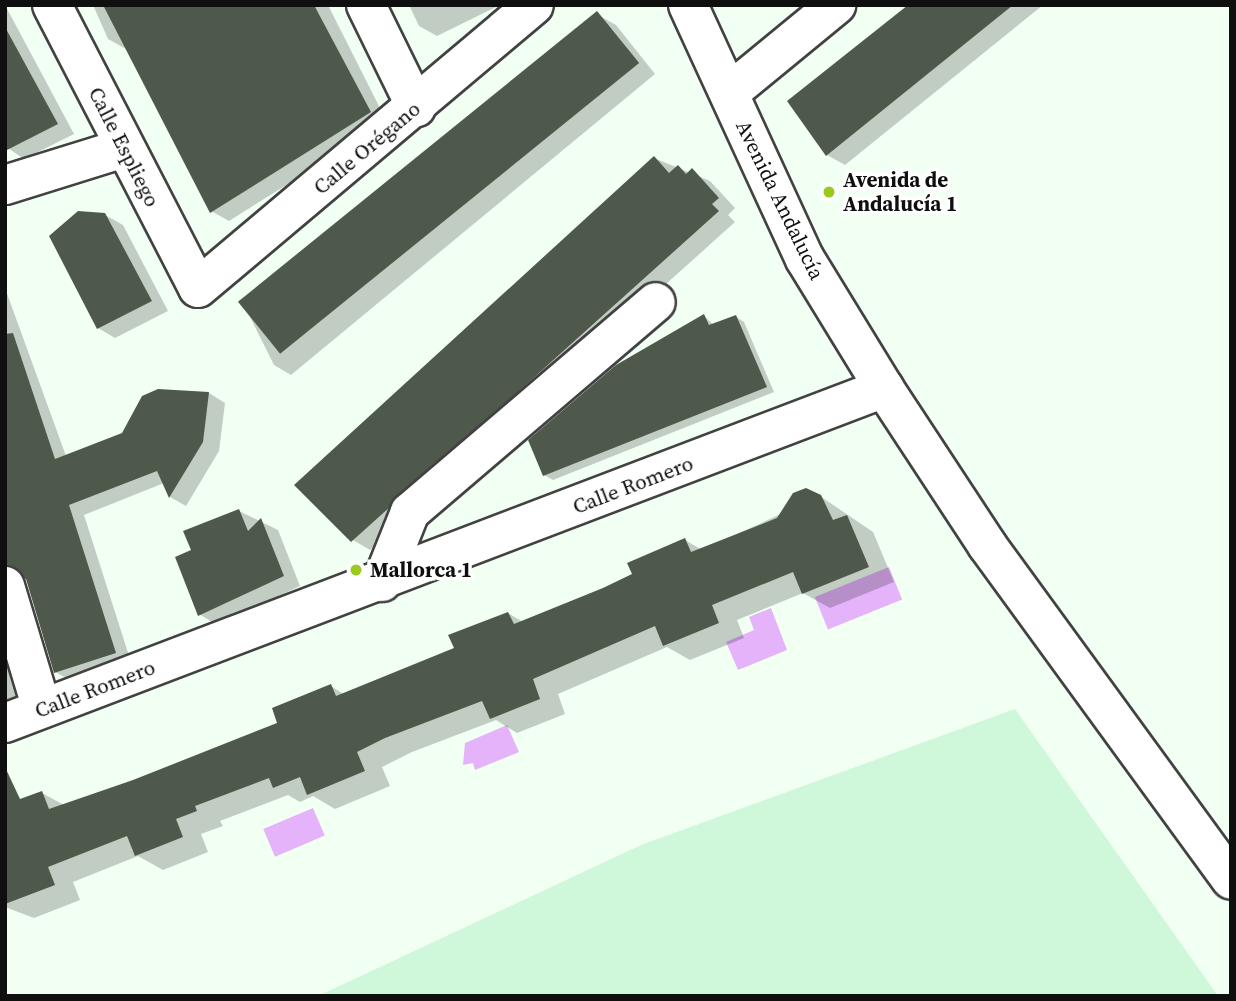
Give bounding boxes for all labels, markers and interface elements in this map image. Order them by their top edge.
street label: Calle Espliego [83,83,165,211]
street label: Calle Orégano [309,96,425,200]
street label: Avenida Andalucía [730,116,830,284]
place label: Avenida de Andalucía 1 [843,167,957,217]
marker: Avenida de Andalucía 1 [821,184,837,200]
street label: Calle Romero [569,451,697,519]
place label: Mallorca 1 [370,557,472,583]
marker: Mallorca 1 [348,562,364,578]
street label: Calle Romero [31,655,159,723]

